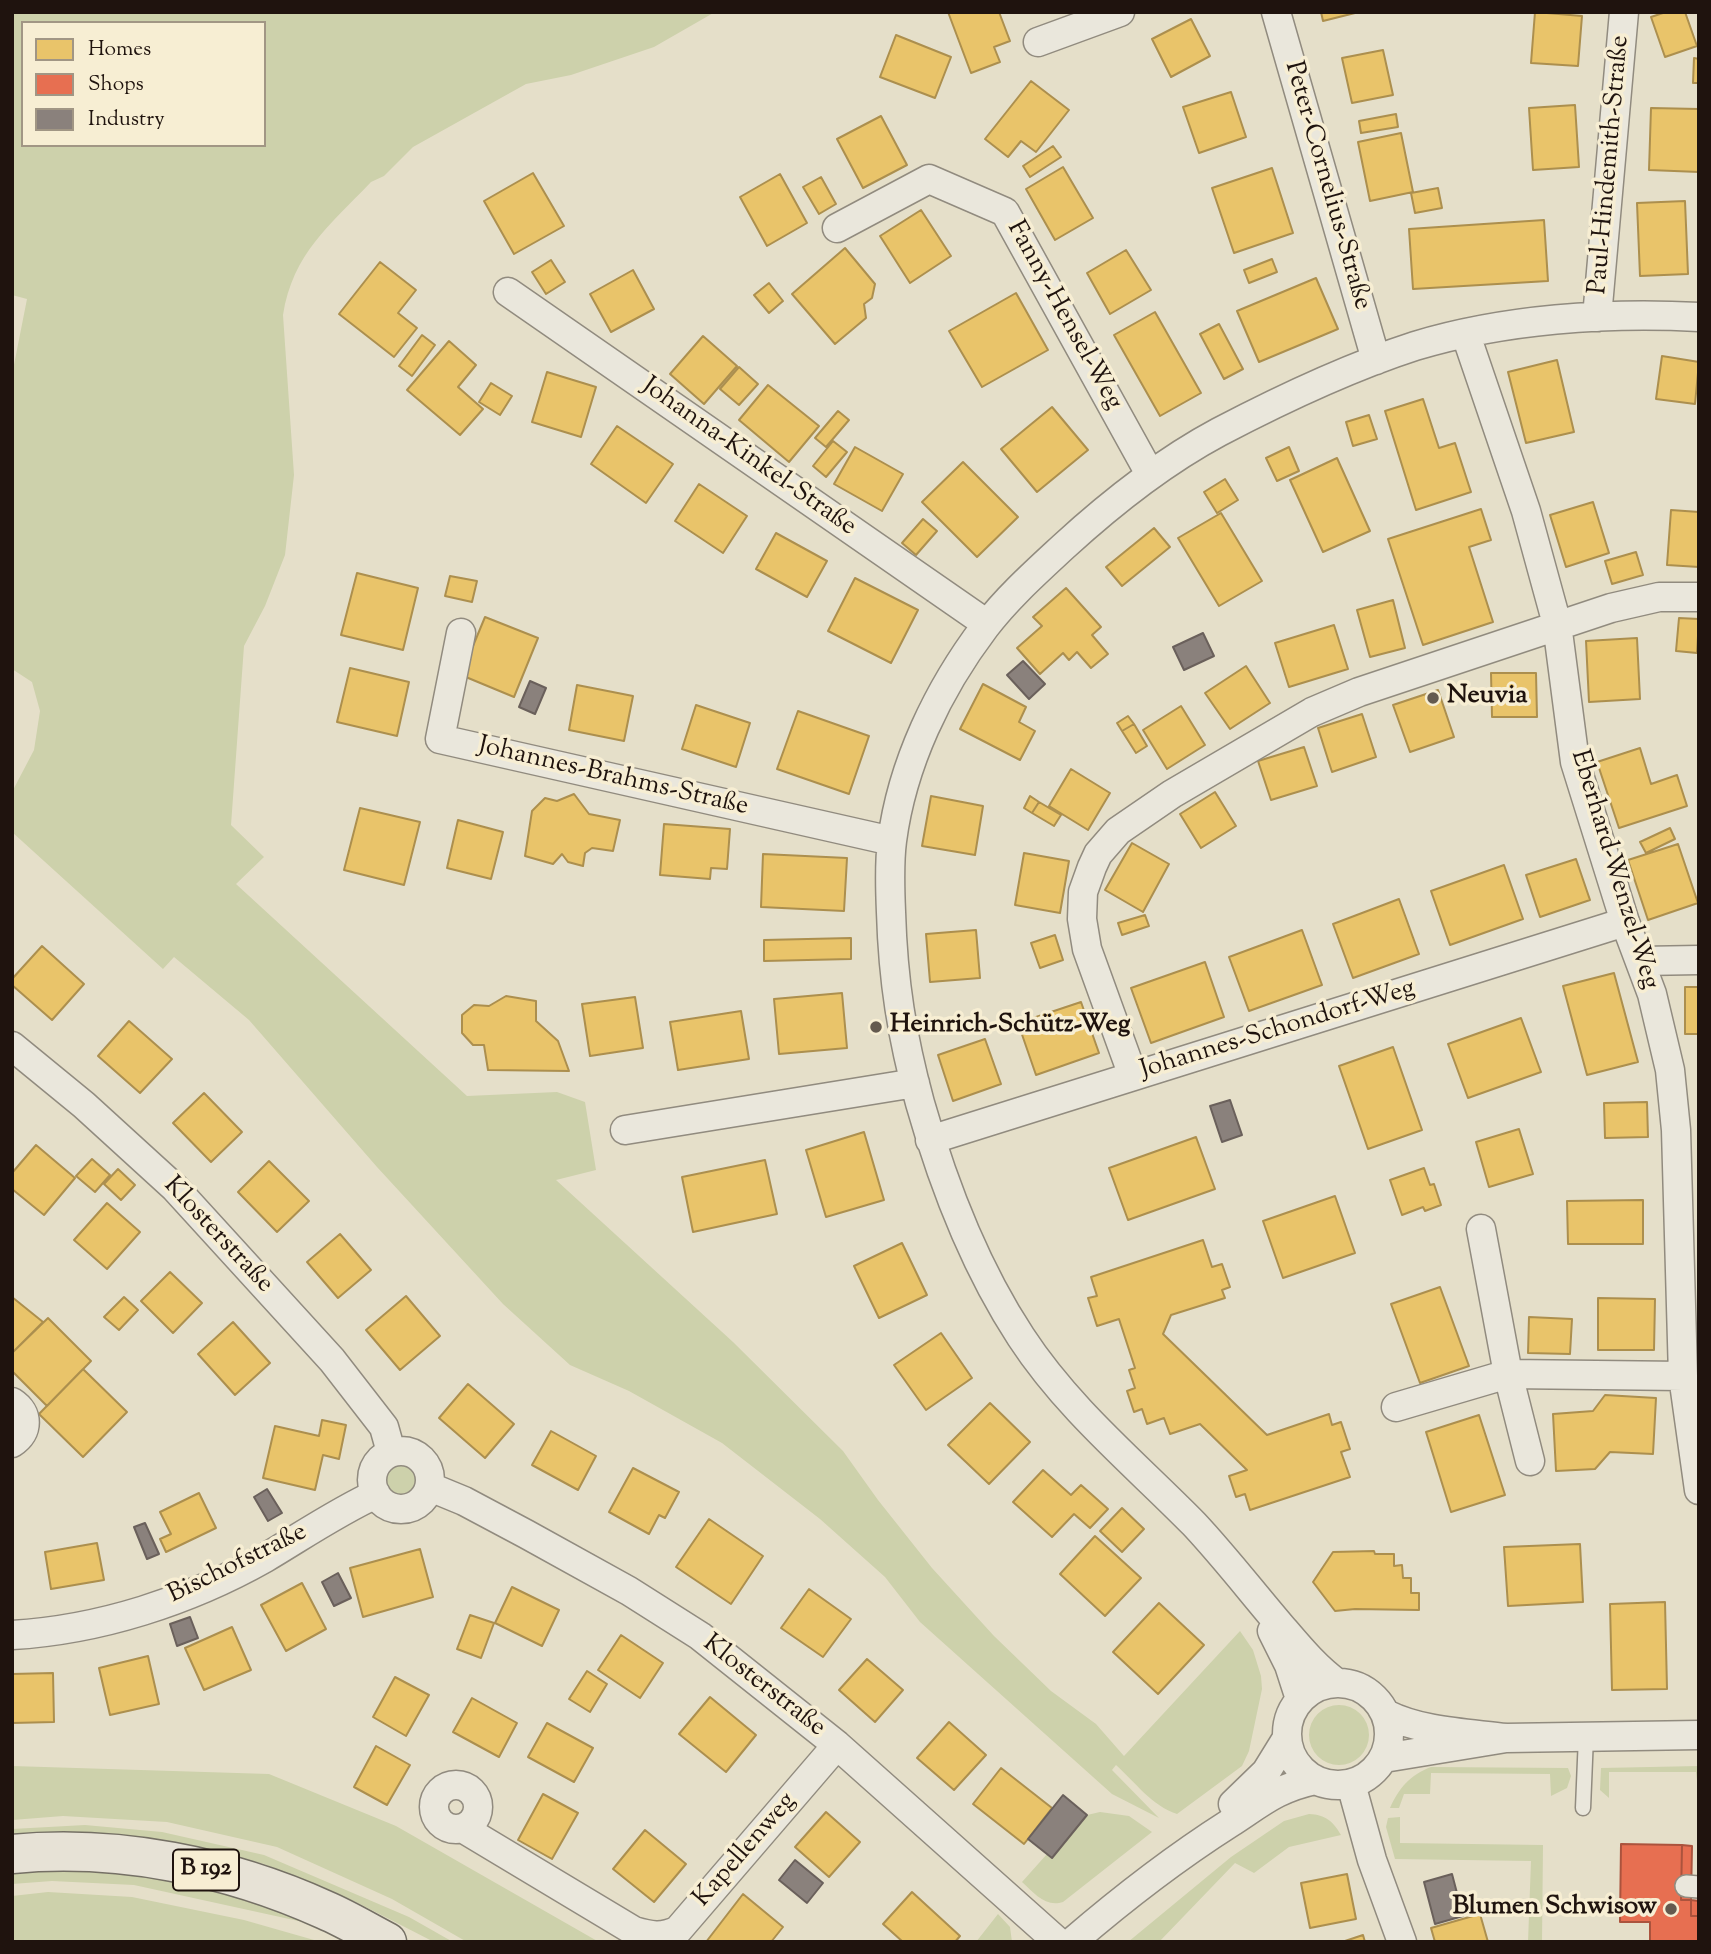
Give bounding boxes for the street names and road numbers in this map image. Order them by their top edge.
street label: Paul-Hindemith-Straße [1584,34,1638,296]
street label: Peter-Cornelius-Straße [1276,58,1376,314]
street label: Fanny-Hensel-Weg [998,216,1128,416]
street label: Johanna-Kinkel-Straße [635,372,861,544]
street label: Johannes-Brahms-Straße [475,732,751,824]
street label: Eberhard-Wenzel-Weg [1562,747,1664,993]
street label: Johannes-Schondorf-Weg [1137,974,1419,1088]
street label: Klosterstraße [155,1171,279,1301]
street label: Bischofstraße [164,1518,312,1612]
street label: Klosterstraße [695,1629,831,1745]
street label: Kapellenweg [688,1787,804,1915]
road number: B 192 [173,1850,239,1891]

